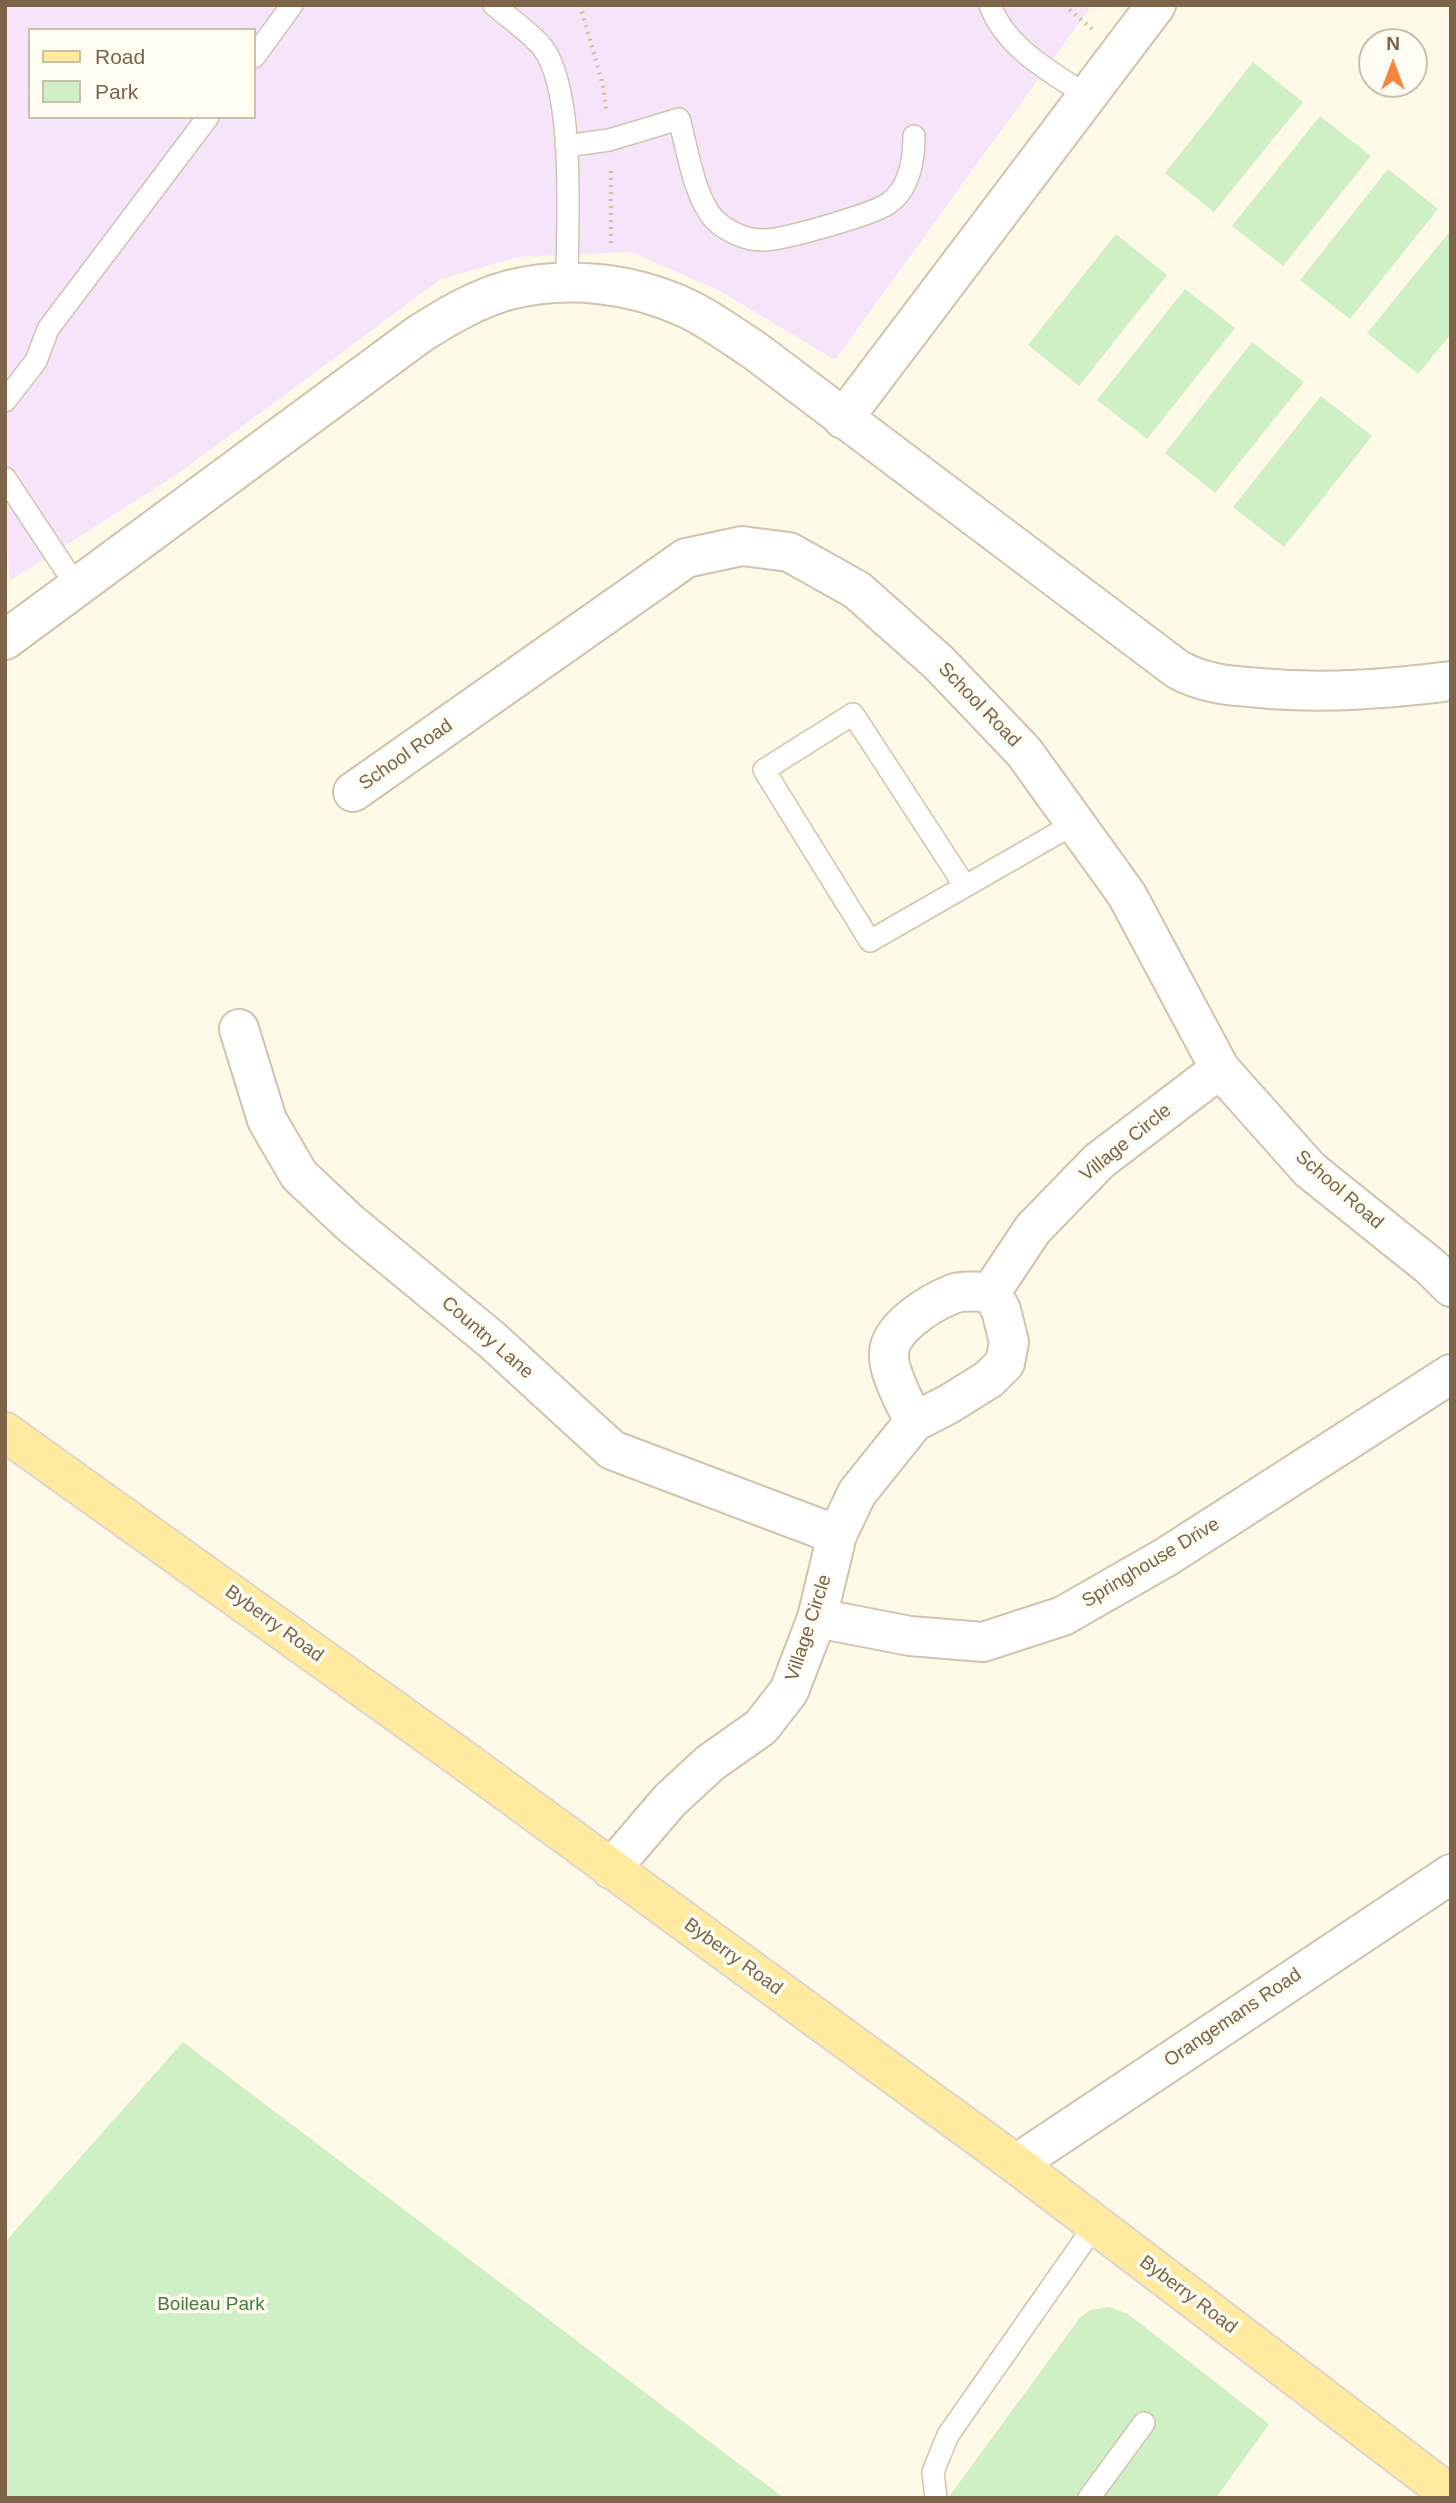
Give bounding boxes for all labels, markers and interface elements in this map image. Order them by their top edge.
legend [28,28,256,119]
north arrow [1358,28,1428,98]
text: N [1386,33,1400,54]
text: Road [95,45,145,68]
text: Park [95,80,138,103]
street label: School Road [933,658,1025,752]
street label: School Road [355,714,457,796]
street label: Village Circle [1076,1099,1176,1187]
street label: School Road [1290,1146,1388,1234]
street label: Country Lane [436,1292,538,1384]
street label: Springhouse Drive [1078,1513,1224,1613]
street label: Village Circle [781,1572,837,1684]
street label: Byberry Road [220,1581,328,1667]
street label: Byberry Road [679,1914,787,2000]
street label: Orangemans Road [1160,1964,1306,2072]
street label: Byberry Road [1135,2251,1241,2339]
park label: Boileau Park [157,2294,265,2316]

